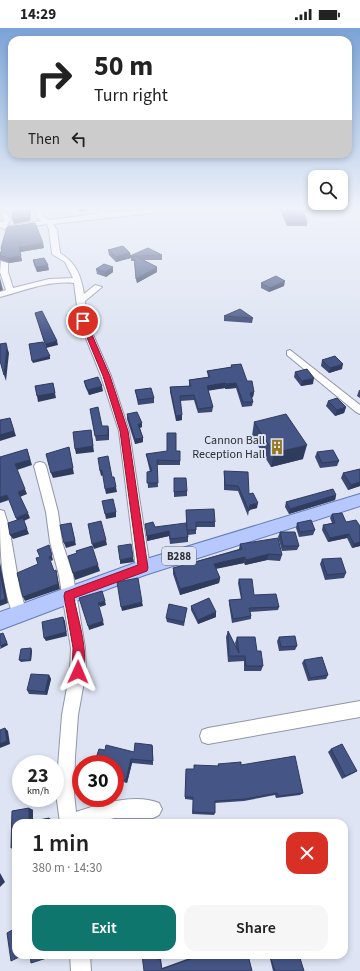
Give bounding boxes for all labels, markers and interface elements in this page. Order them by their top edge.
text: 14:29 [20,4,56,25]
text: 50 m [94,46,153,86]
icon: right [28,52,80,104]
text: Turn right [94,83,168,108]
icon: left [68,128,90,150]
text: Then [28,129,60,150]
map controls [308,170,348,210]
button: search [308,170,348,210]
pin [66,304,100,338]
icon: arrive [72,310,94,332]
place label: Cannon Ball Reception Hall [192,432,265,463]
building icon: Cannon Ball Reception Hall [268,438,286,456]
road number: B288 [162,547,196,565]
position arrow [57,651,99,693]
speed limit sign: 30 [72,755,124,807]
text: 23 [27,762,49,790]
text: km/h [27,784,49,798]
text: 1 min [32,826,89,861]
button: close [286,832,328,874]
text: 380 m · 14:30 [32,859,102,877]
button: Exit [32,905,176,951]
button: Share [184,905,328,951]

